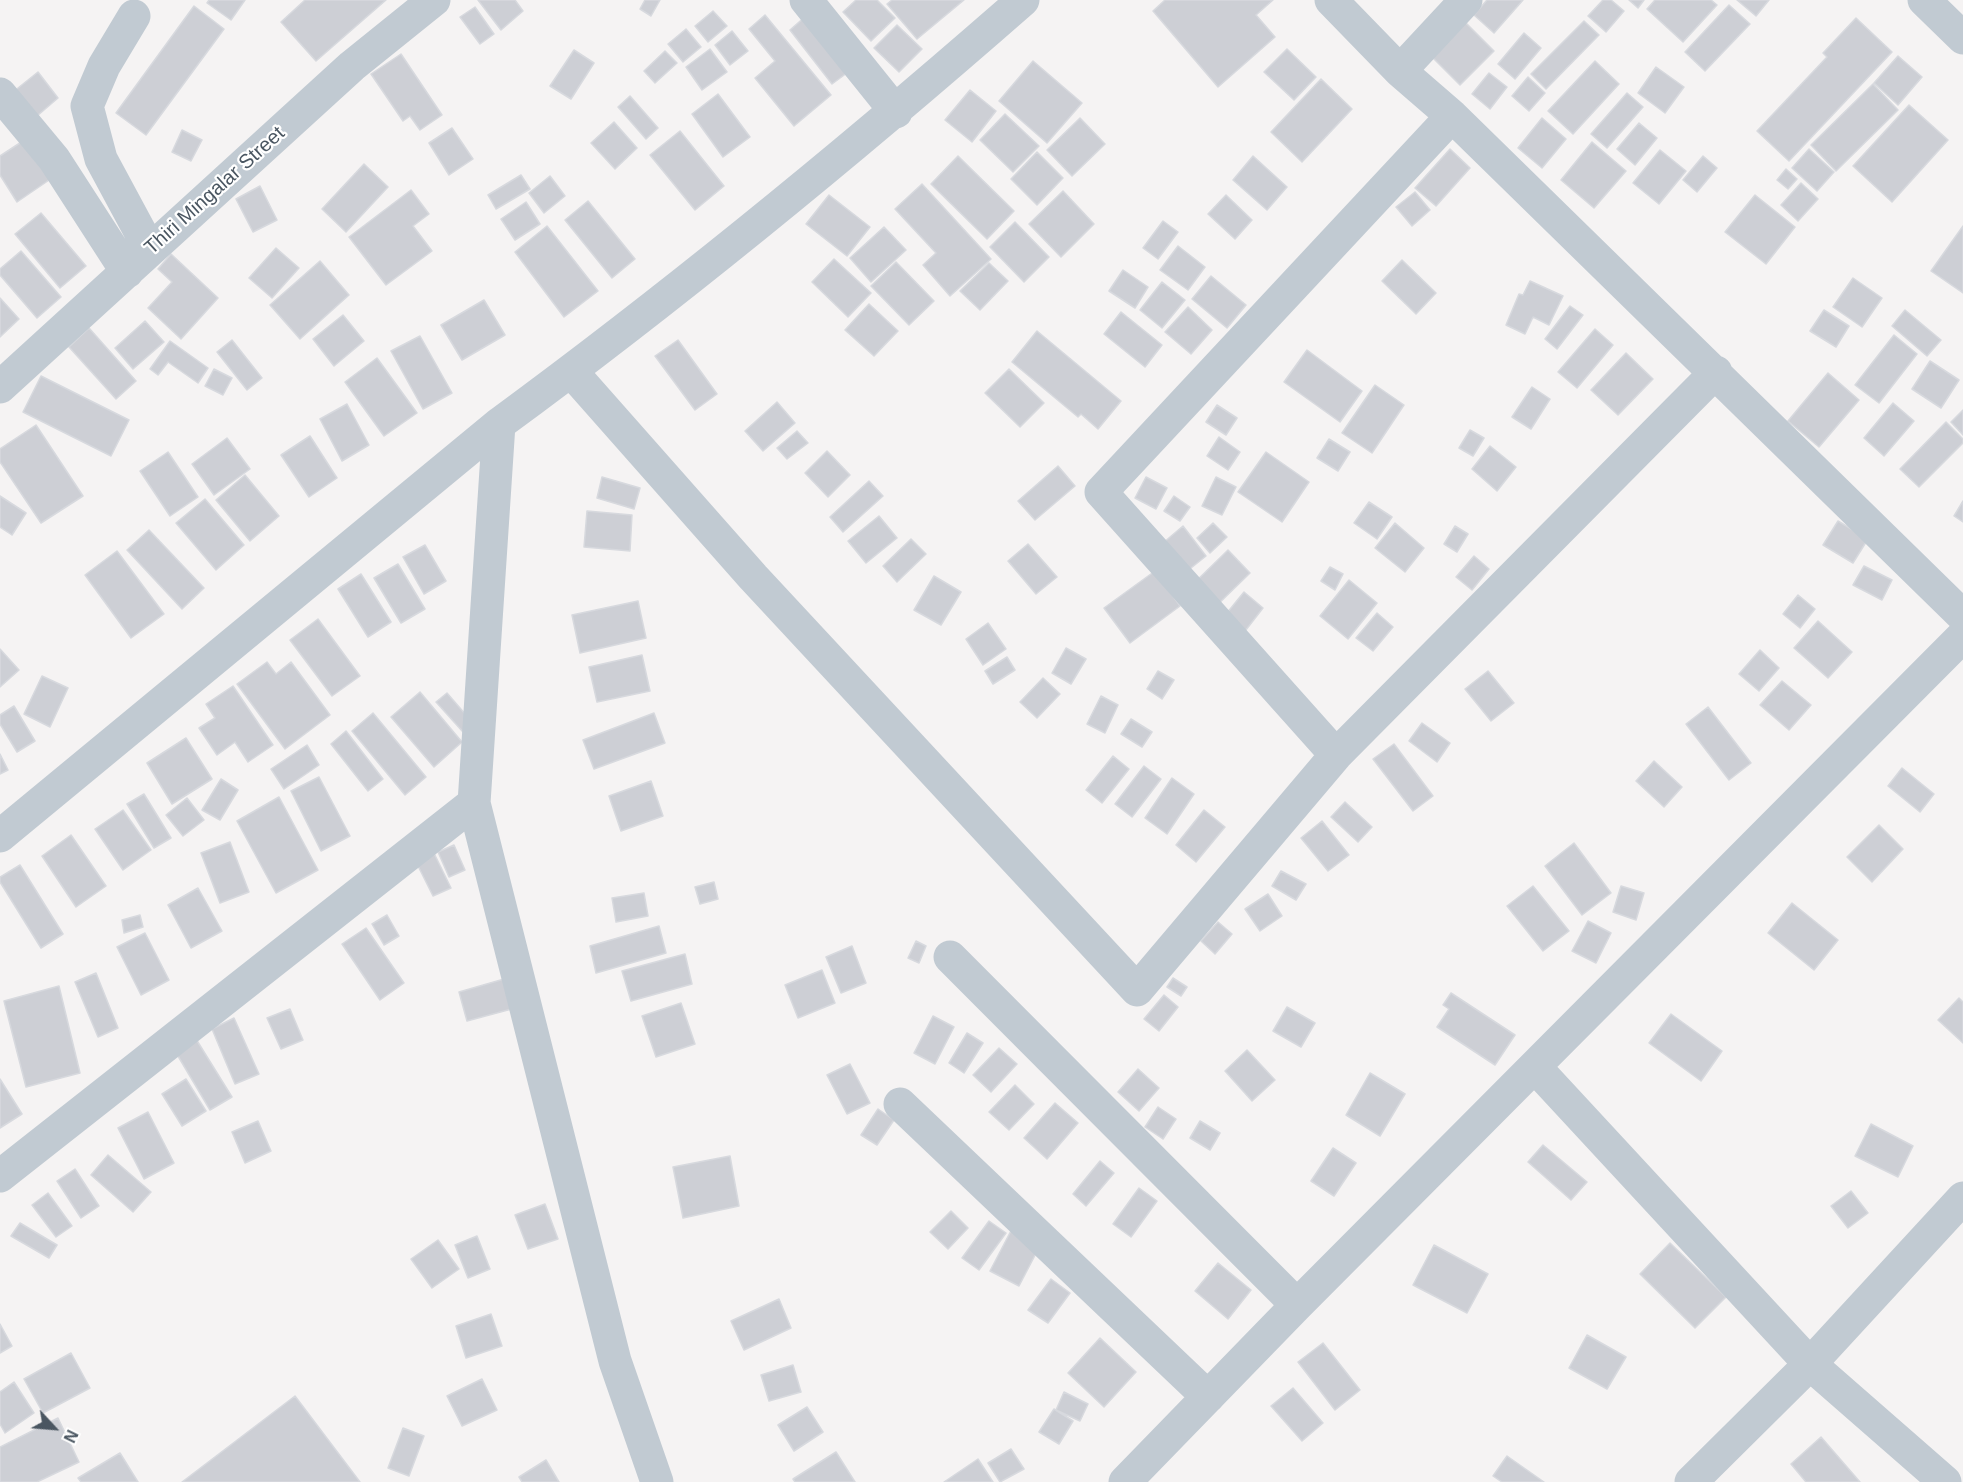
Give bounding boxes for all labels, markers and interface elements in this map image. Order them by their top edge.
street label: Thiri Mingalar Street [140,122,290,260]
north arrow [24,1398,84,1458]
text: N [60,1427,81,1445]

